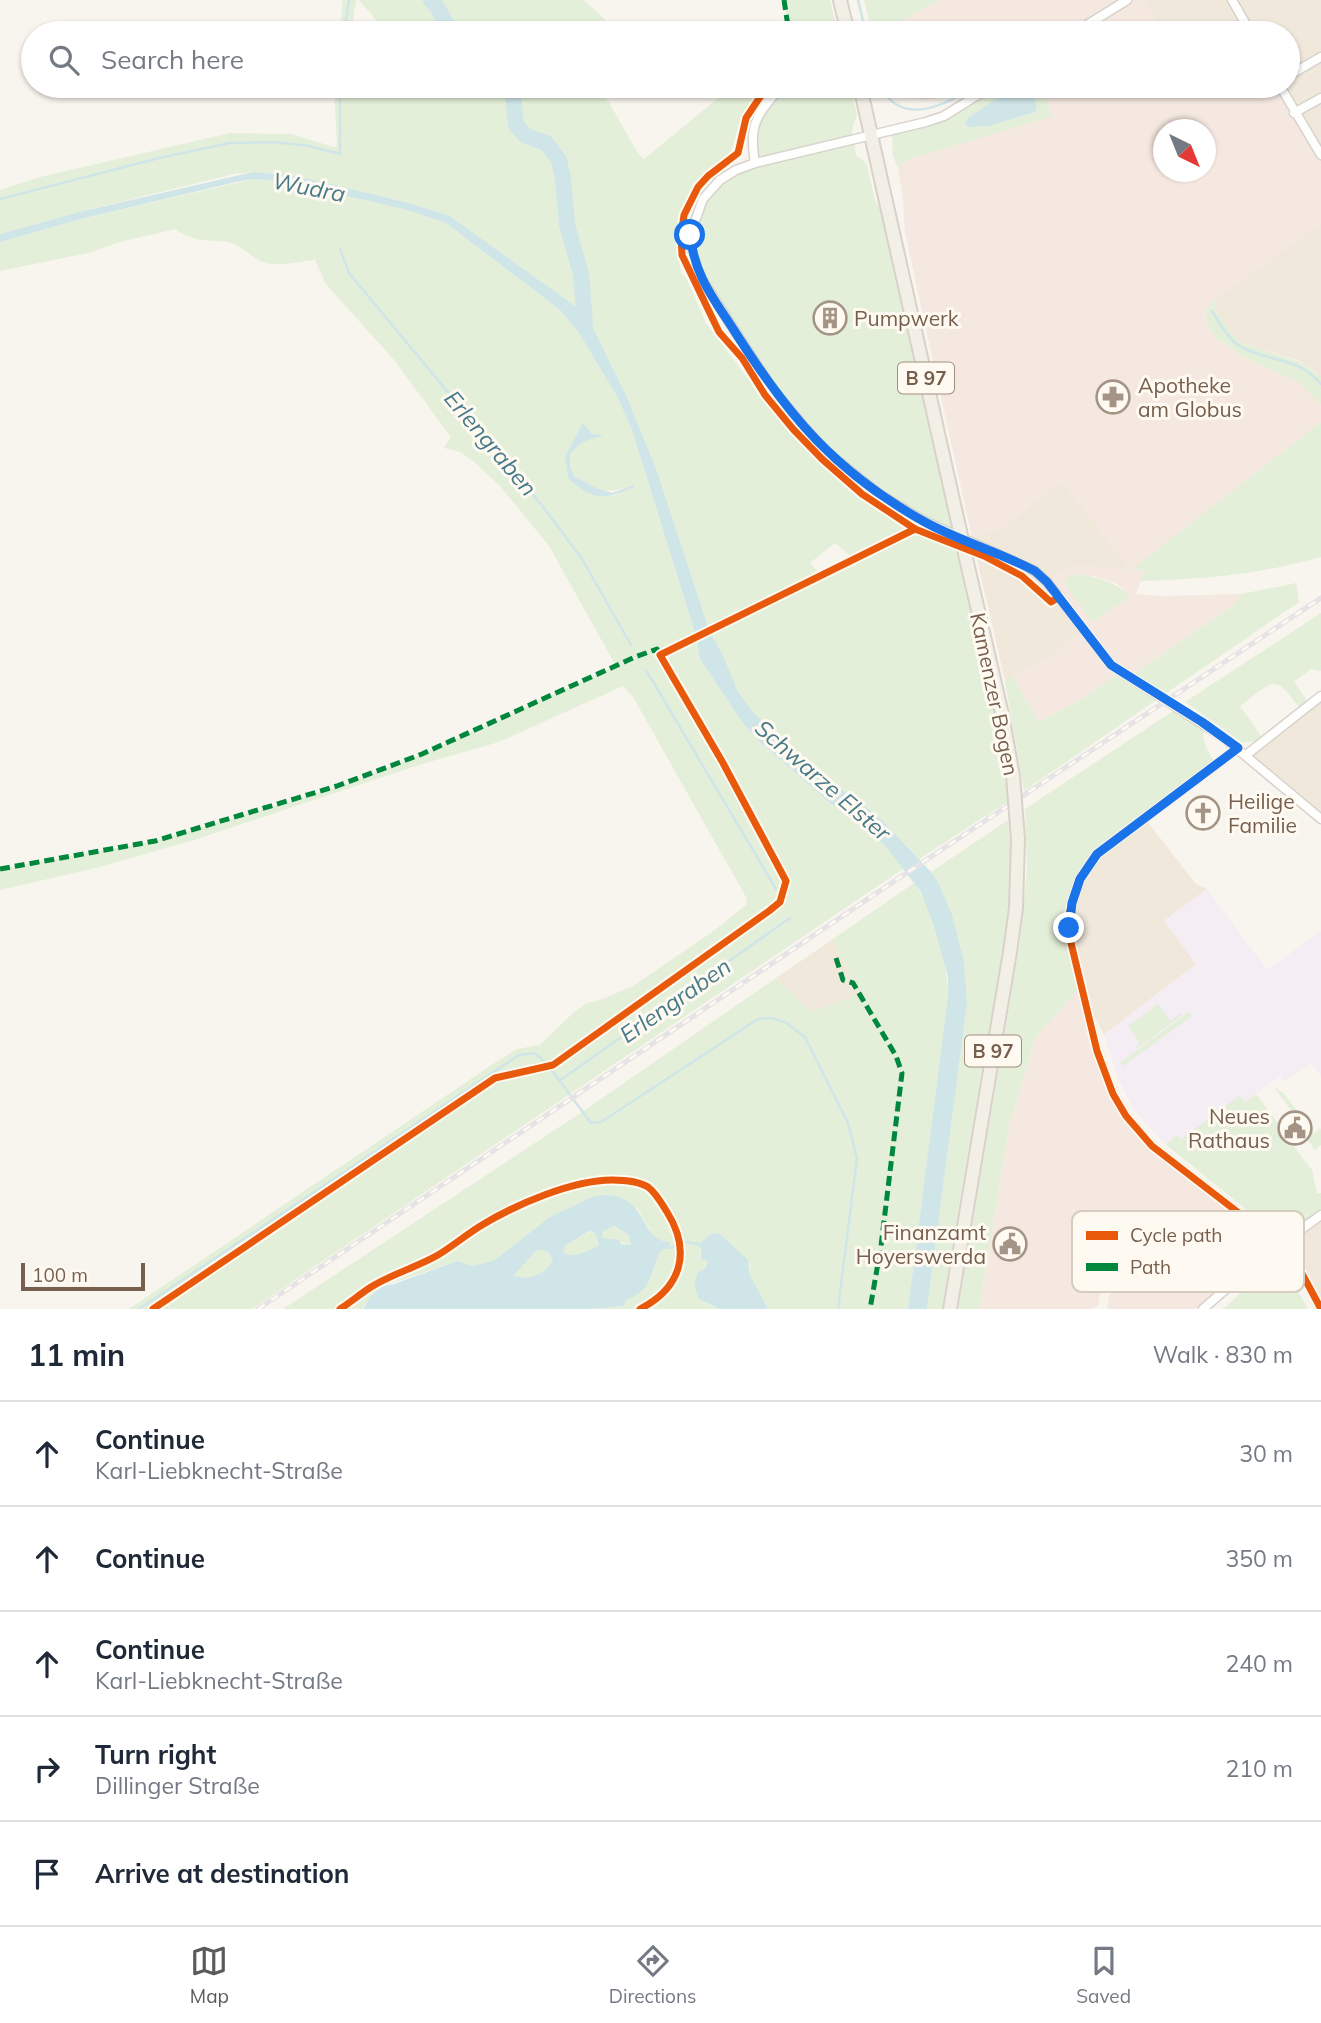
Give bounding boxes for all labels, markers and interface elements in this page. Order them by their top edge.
search box [21,21,1300,98]
icon: search [45,41,83,79]
text: Search here [101,43,244,76]
north arrow [1153,119,1216,182]
water label: Wudra [270,166,348,208]
route start [674,219,705,250]
building icon: Pumpwerk [811,299,849,337]
place label: Pumpwerk [854,305,959,331]
road number: B 97 [898,362,954,394]
place label: Apotheke am Globus [1138,372,1242,422]
pharmacy icon: Apotheke am Globus [1094,378,1132,416]
water label: Erlengraben [438,384,544,502]
street label: Kamenzer Bogen [965,610,1025,778]
water label: Schwarze Elster [749,713,898,848]
place label: Heilige Familie [1228,788,1297,838]
church icon: Heilige Familie [1184,794,1222,832]
route end [1053,912,1084,943]
water label: Erlengraben [614,951,736,1049]
road number: B 97 [965,1036,1021,1066]
place label: Neues Rathaus [1188,1103,1270,1153]
public building icon: Neues Rathaus [1276,1109,1314,1147]
legend [1072,1211,1304,1292]
place label: Finanzamt Hoyerswerda [856,1219,986,1269]
text: Cycle path [1130,1223,1222,1247]
public building icon: Finanzamt Hoyerswerda [991,1225,1029,1263]
text: Path [1130,1255,1171,1279]
scale bar [21,1260,145,1292]
text: 100 m [32,1263,88,1287]
text: 11 min [28,1336,125,1374]
text: Walk · 830 m [1153,1340,1293,1369]
text: Continue [95,1423,205,1456]
icon: ahead [28,1435,66,1473]
text: 30 m [1239,1439,1293,1468]
text: Karl-Liebknecht-Straße [95,1456,343,1485]
icon: ahead [28,1540,66,1578]
text: Continue [95,1542,205,1575]
text: 350 m [1225,1544,1293,1573]
text: Continue [95,1633,205,1666]
icon: ahead [28,1645,66,1683]
text: 240 m [1225,1649,1293,1678]
text: Karl-Liebknecht-Straße [95,1666,343,1695]
text: Turn right [95,1738,216,1771]
icon: right [28,1750,66,1788]
text: 210 m [1225,1754,1293,1783]
text: Dillinger Straße [95,1771,260,1800]
icon: arrive [28,1855,66,1893]
text: Arrive at destination [95,1857,350,1890]
tab: Map [190,1942,229,2008]
tab: Directions [609,1942,697,2008]
tab: Saved [1076,1942,1131,2008]

